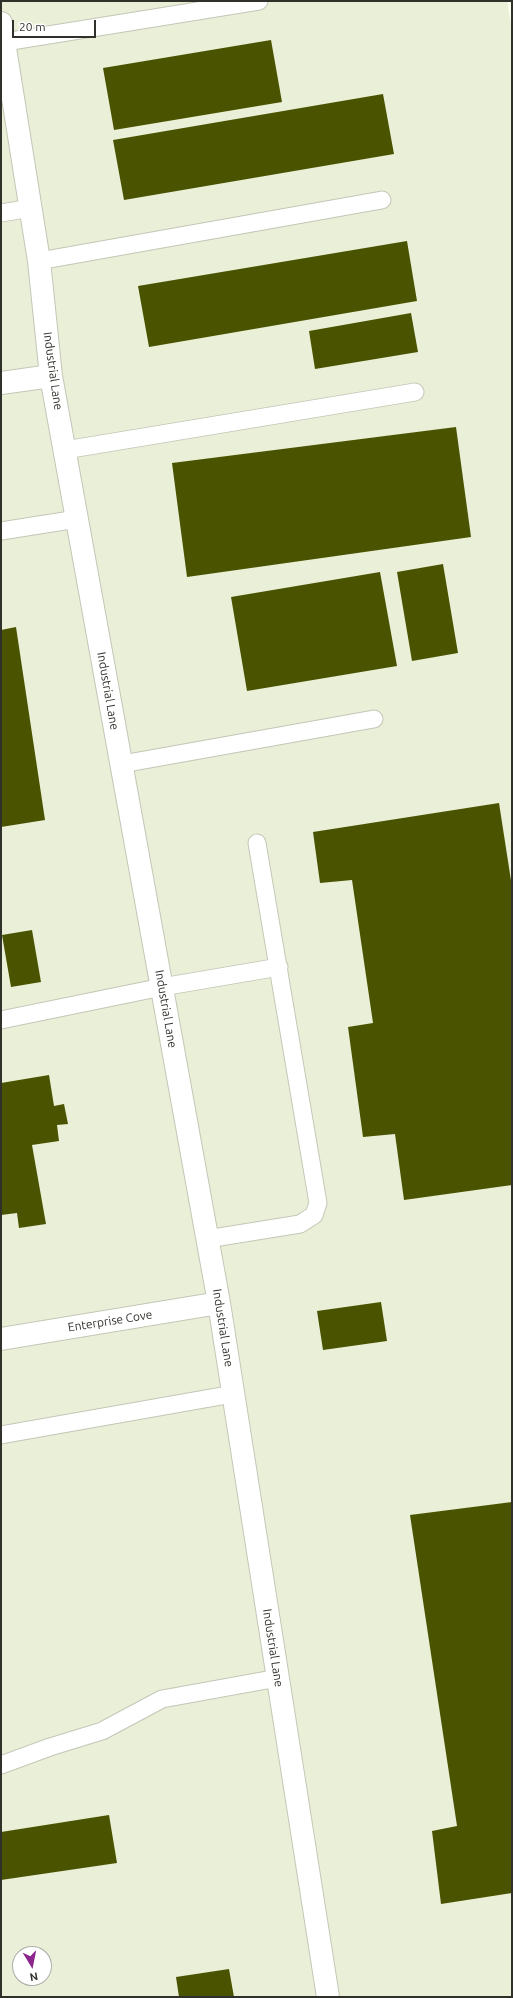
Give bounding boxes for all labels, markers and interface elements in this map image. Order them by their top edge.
scale bar [14,12,98,38]
text: 20 m [19,20,46,33]
street label: Industrial Lane [40,331,66,411]
street label: Industrial Lane [94,651,122,731]
street label: Industrial Lane [152,969,180,1049]
street label: Industrial Lane [210,1288,236,1368]
street label: Enterprise Cove [67,1307,153,1335]
street label: Industrial Lane [260,1608,286,1688]
north arrow [12,1946,52,1986]
text: N [29,1970,39,1983]

